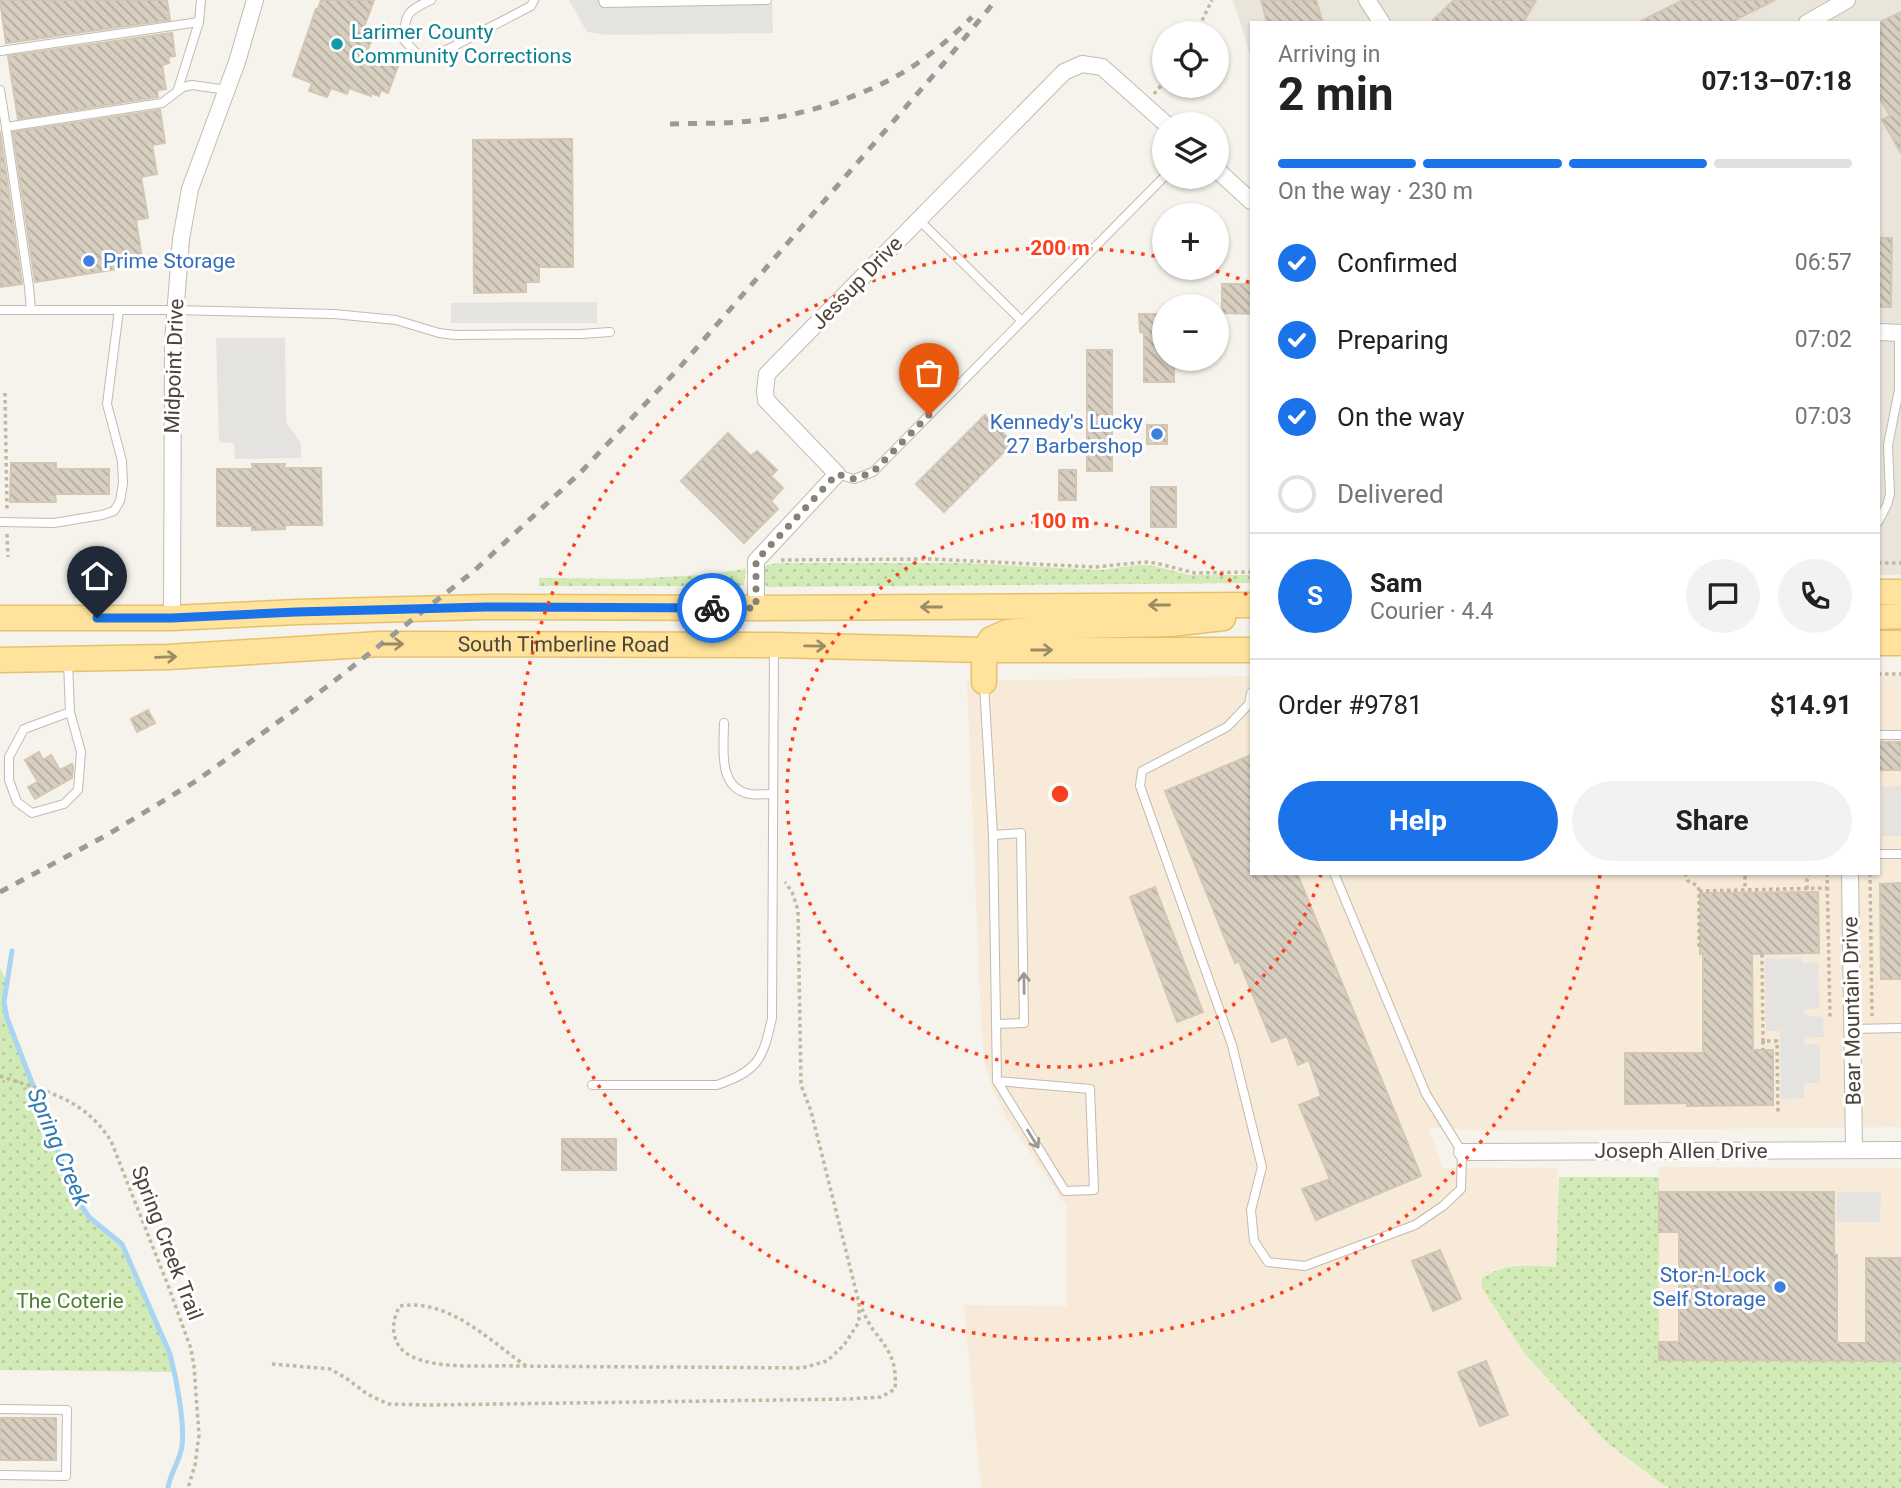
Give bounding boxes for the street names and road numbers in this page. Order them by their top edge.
street label: Jessup Drive [807,231,907,335]
street label: Midpoint Drive [160,298,188,434]
street label: South Timberline Road [458,632,670,657]
street label: Bear Mountain Drive [1838,916,1866,1106]
street label: Joseph Allen Drive [1594,1139,1768,1163]
street label: Spring Creek Trail [127,1162,207,1324]

